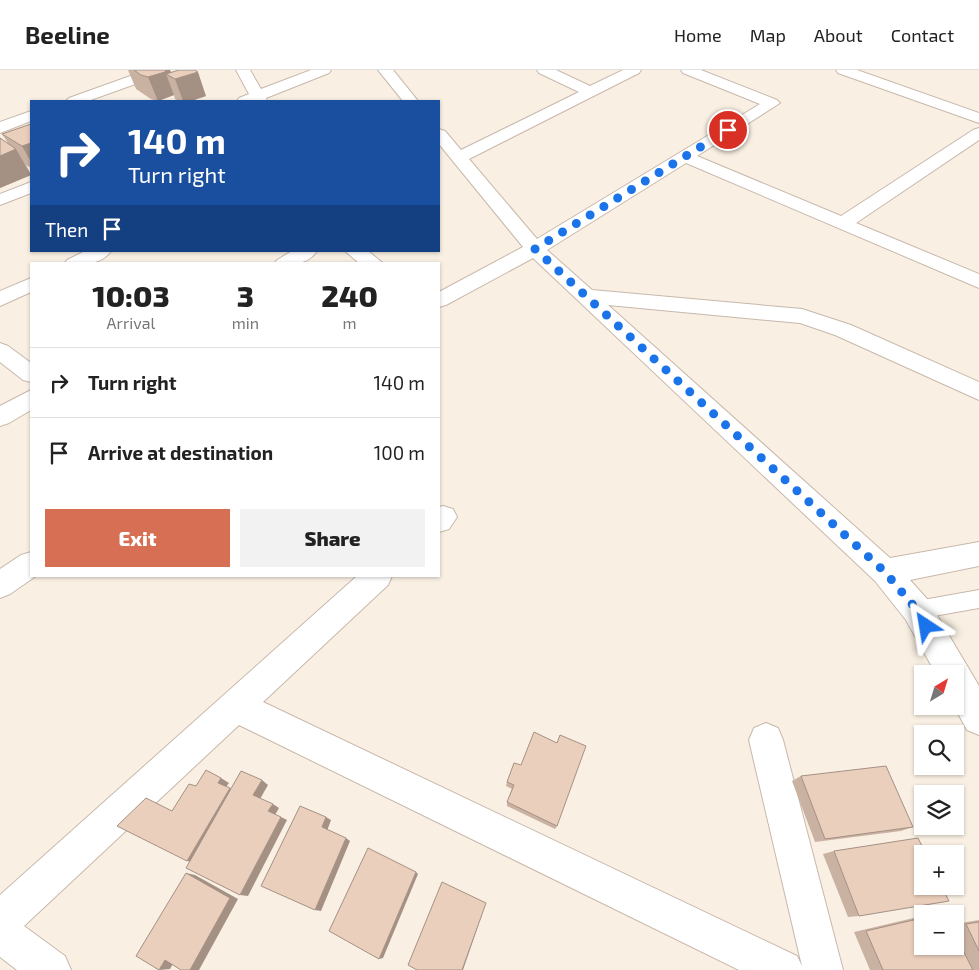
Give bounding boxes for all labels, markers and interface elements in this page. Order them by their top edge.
text: Beeline [25,20,110,49]
text: Home [674,24,722,46]
text: Map [750,24,786,46]
text: About [814,24,863,46]
text: Contact [891,24,954,46]
pin [707,109,749,151]
icon: arrive [714,116,742,144]
text: 140 m [128,119,226,161]
icon: right [45,120,110,185]
text: Turn right [128,161,226,187]
icon: arrive [98,215,126,243]
text: Then [45,218,88,241]
text: 10:03 [92,277,170,313]
text: 3 [237,277,254,313]
text: 240 [321,277,378,313]
text: Arrival [107,313,155,332]
text: min [232,313,259,332]
text: m [343,313,357,332]
icon: right [45,369,73,397]
text: Turn right [88,371,176,394]
text: 140 m [373,371,425,394]
icon: arrive [45,439,73,467]
text: Arrive at destination [88,441,273,464]
text: 100 m [374,441,425,464]
button: Exit [45,509,230,567]
button: Share [240,509,425,567]
position arrow [899,599,951,651]
north arrow [914,665,964,715]
map controls [914,665,964,955]
button: search [914,725,964,775]
button: layers [914,785,964,835]
button: + [914,845,964,895]
button: − [914,905,964,955]

